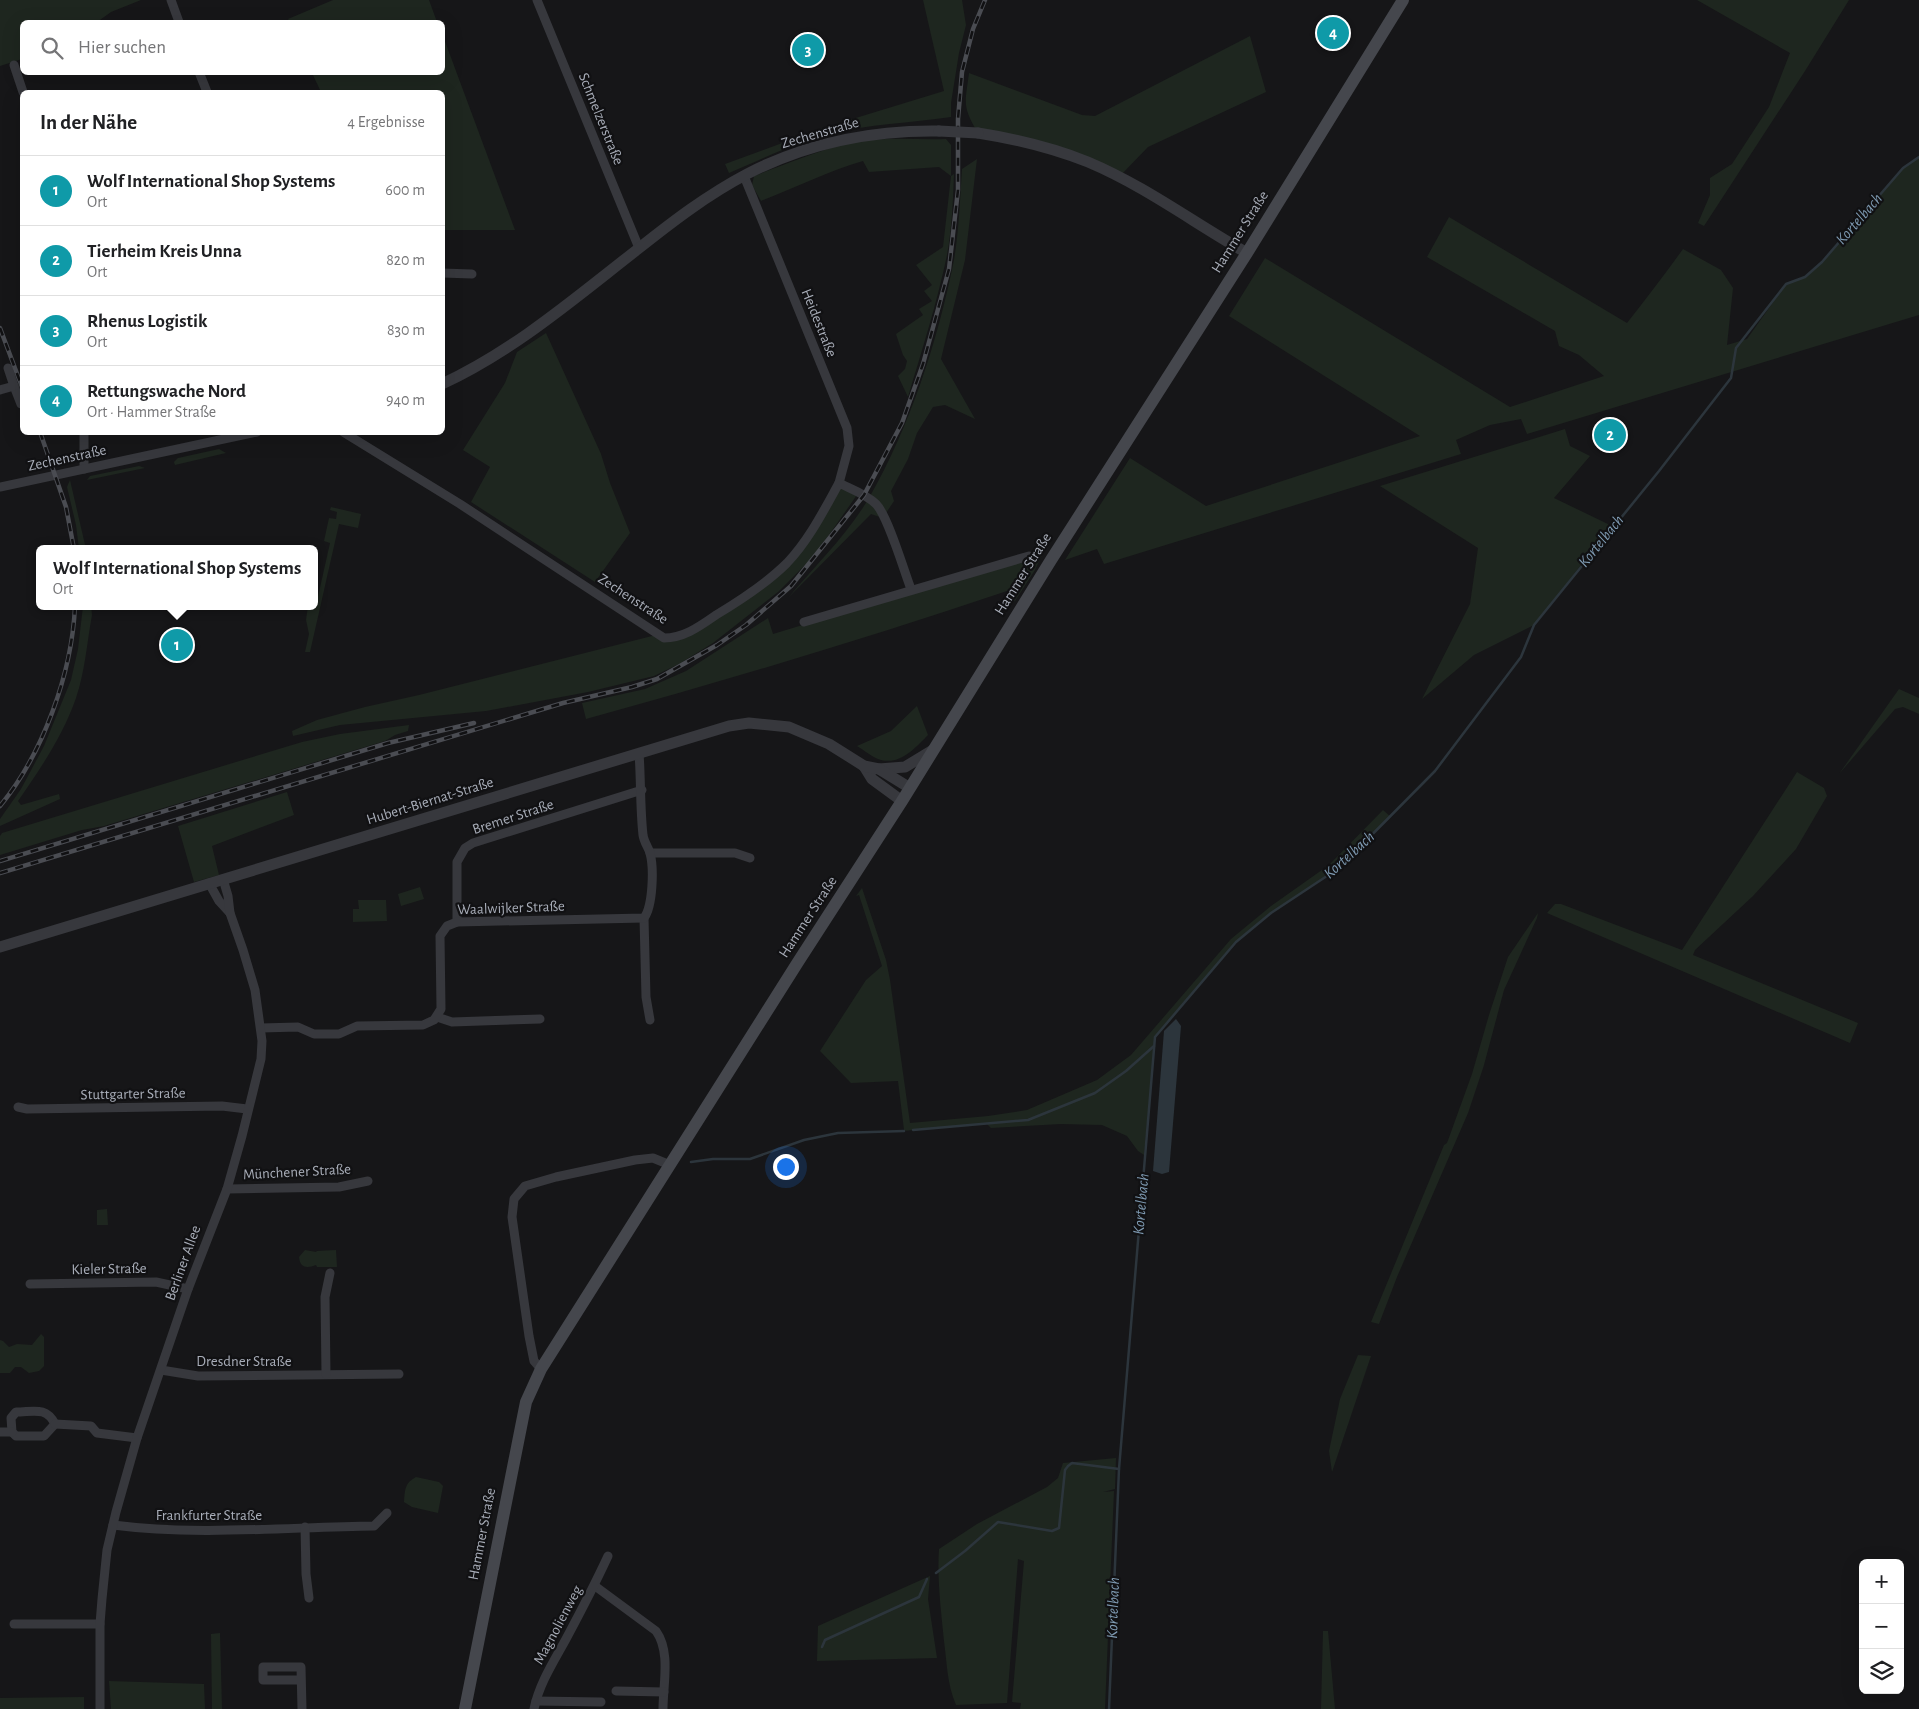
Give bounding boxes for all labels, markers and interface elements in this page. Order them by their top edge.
pin: 4 [1317,14,1349,52]
search box [20,20,445,75]
pin: 3 [792,31,824,69]
icon: search [38,34,66,62]
text: Hier suchen [78,38,166,57]
street label: Schmelzerstraße [576,71,626,167]
text: In der Nähe [40,112,137,133]
text: 4 Ergebnisse [347,114,425,130]
street label: Zechenstraße [780,115,861,151]
text: Wolf International Shop Systems [87,172,335,191]
text: 1 [53,182,59,198]
text: 600 m [385,182,425,198]
street label: Hammer Straße [1209,188,1271,276]
water label: Kortelbach [1833,190,1885,248]
text: Ort [87,194,107,210]
text: Tierheim Kreis Unna [87,242,242,261]
text: 2 [52,252,60,268]
text: 820 m [386,252,425,268]
text: Ort [87,264,107,280]
street label: Heidestraße [798,287,840,359]
text: Rhenus Logistik [87,312,207,331]
text: 3 [53,322,59,338]
text: 830 m [387,322,425,338]
text: Ort [87,334,107,350]
text: Rettungswache Nord [87,382,246,401]
text: 4 [52,392,60,408]
text: 940 m [386,392,425,408]
text: Ort · Hammer Straße [87,404,216,420]
pin: 2 [1594,416,1626,454]
street label: Zechenstraße [26,442,108,474]
water label: Kortelbach [1575,512,1627,570]
street label: Hammer Straße [992,530,1054,618]
popup [36,545,318,610]
text: Wolf International Shop Systems [53,559,301,578]
street label: Zechenstraße [595,571,671,627]
text: Ort [53,581,73,597]
pin: 1 [161,626,193,664]
street label: Hubert-Biernat-Straße [365,775,495,827]
street label: Bremer Straße [470,797,556,837]
water label: Kortelbach [1321,828,1377,882]
street label: Hammer Straße [776,874,840,960]
street label: Waalwijker Straße [457,899,565,917]
street label: Stuttgarter Straße [80,1086,186,1102]
your location [773,1154,799,1180]
street label: Münchener Straße [243,1162,351,1182]
water label: Kortelbach [1130,1173,1152,1235]
street label: Berliner Allee [162,1223,204,1303]
street label: Kieler Straße [71,1261,147,1277]
street label: Dresdner Straße [196,1354,292,1369]
street label: Hammer Straße [466,1487,498,1581]
street label: Frankfurter Straße [156,1508,262,1523]
map controls [1859,1559,1904,1694]
button: + [1859,1559,1904,1604]
water label: Kortelbach [1104,1577,1122,1639]
street label: Magnolienweg [531,1583,585,1667]
button: − [1859,1604,1904,1649]
button: layers [1859,1649,1904,1694]

